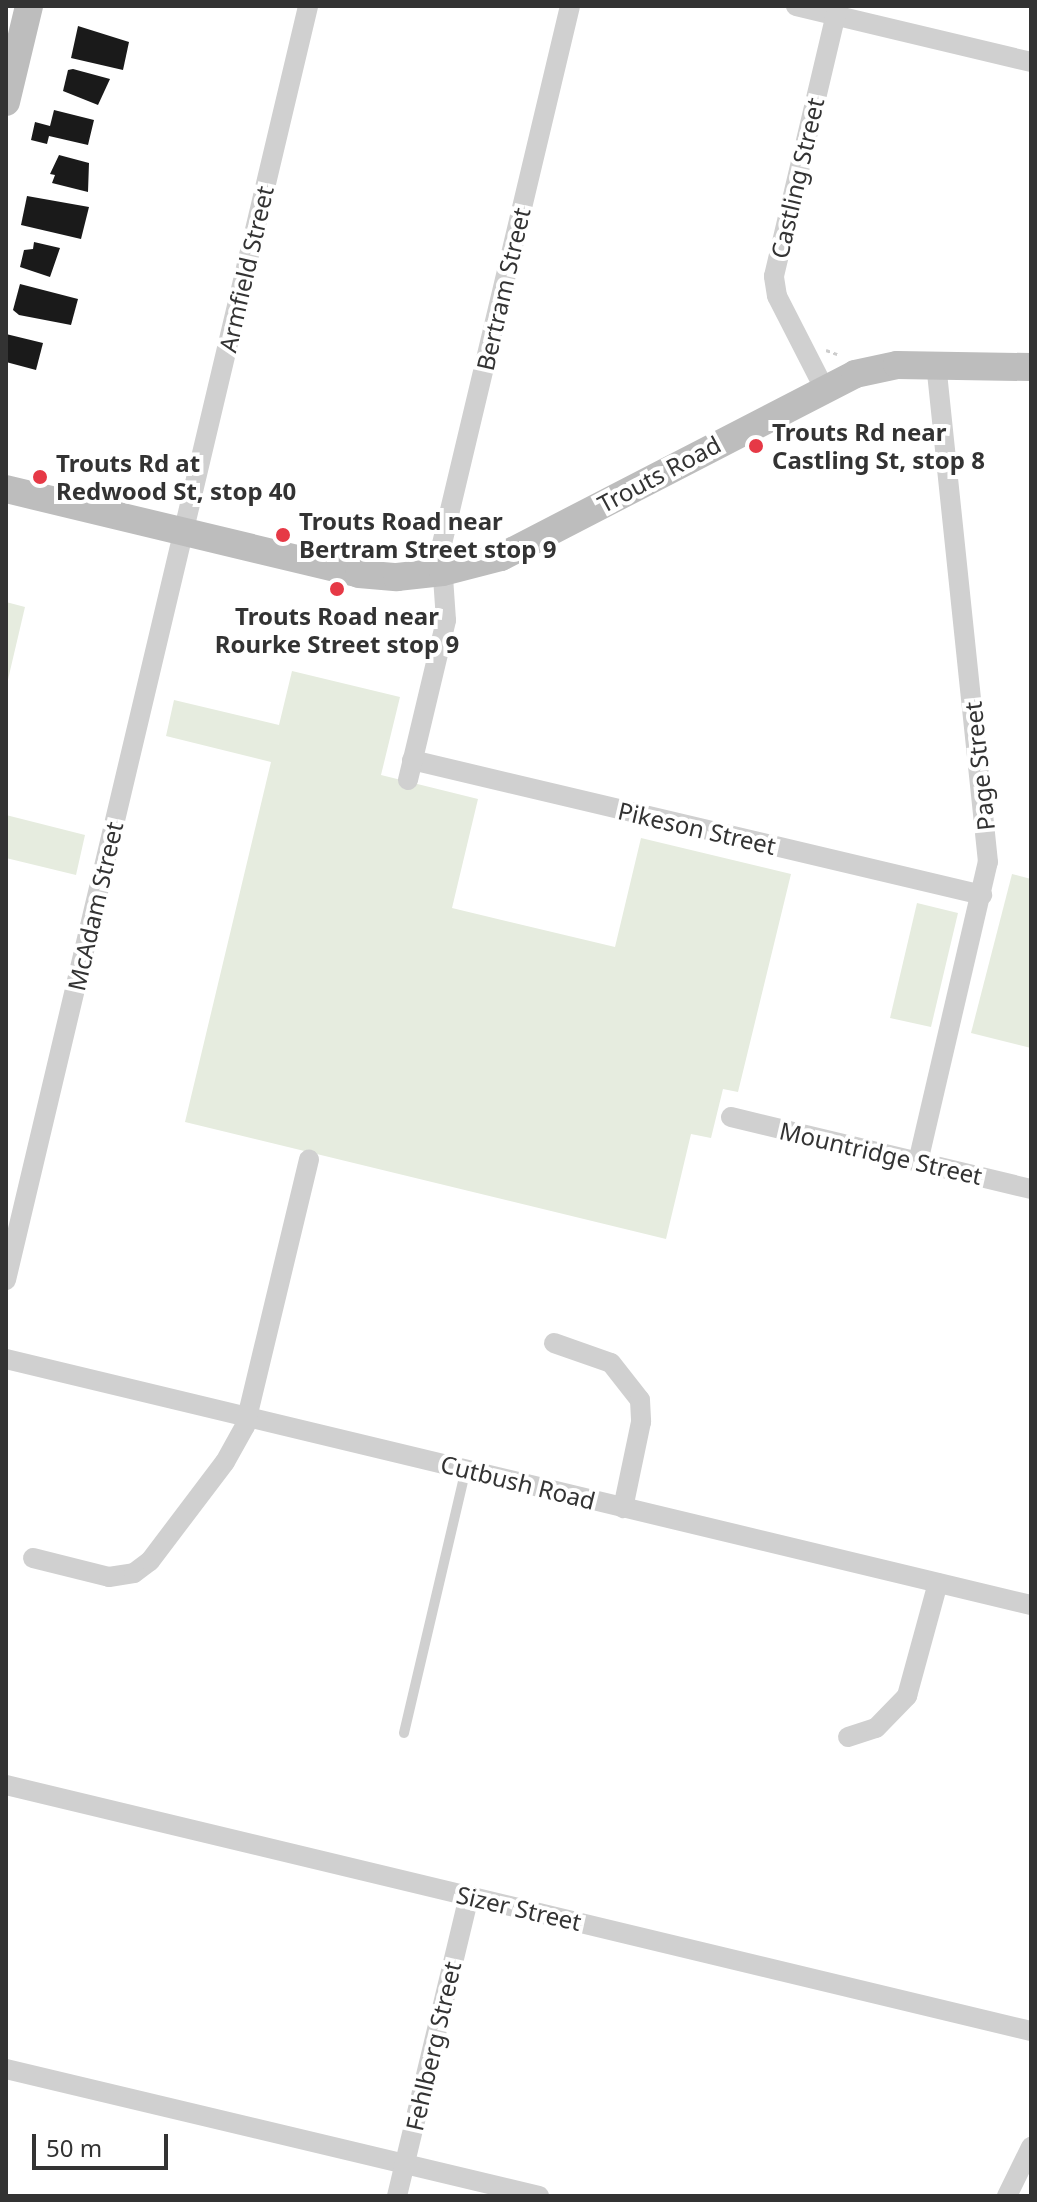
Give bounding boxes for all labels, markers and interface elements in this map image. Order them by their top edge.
street label: Castling Street [765,95,829,261]
street label: Armfield Street [213,183,279,355]
street label: Bertram Street [470,205,536,373]
place label: Trouts Rd near Castling St, stop 8 [772,418,985,474]
street label: Trouts Road [593,430,725,518]
marker: Trouts Rd near Castling St, stop 8 [747,437,765,455]
place label: Trouts Rd at Redwood St, stop 40 [56,449,296,505]
marker: Trouts Rd at Redwood St, stop 40 [31,468,49,486]
place label: Trouts Road near Bertram Street stop 9 [299,507,556,563]
marker: Trouts Road near Bertram Street stop 9 [274,526,292,544]
marker: Trouts Road near Rourke Street stop 9 [328,580,346,598]
place label: Trouts Road near Rourke Street stop 9 [215,602,459,658]
street label: Page Street [958,700,1000,832]
street label: Pikeson Street [615,796,779,860]
street label: McAdam Street [62,819,128,993]
street label: Mountridge Street [777,1116,985,1190]
street label: Cutbush Road [438,1449,598,1515]
street label: Sizer Street [454,1880,584,1936]
street label: Fehlberg Street [400,1958,466,2134]
scale bar [36,2118,172,2168]
text: 50 m [46,2131,102,2164]

